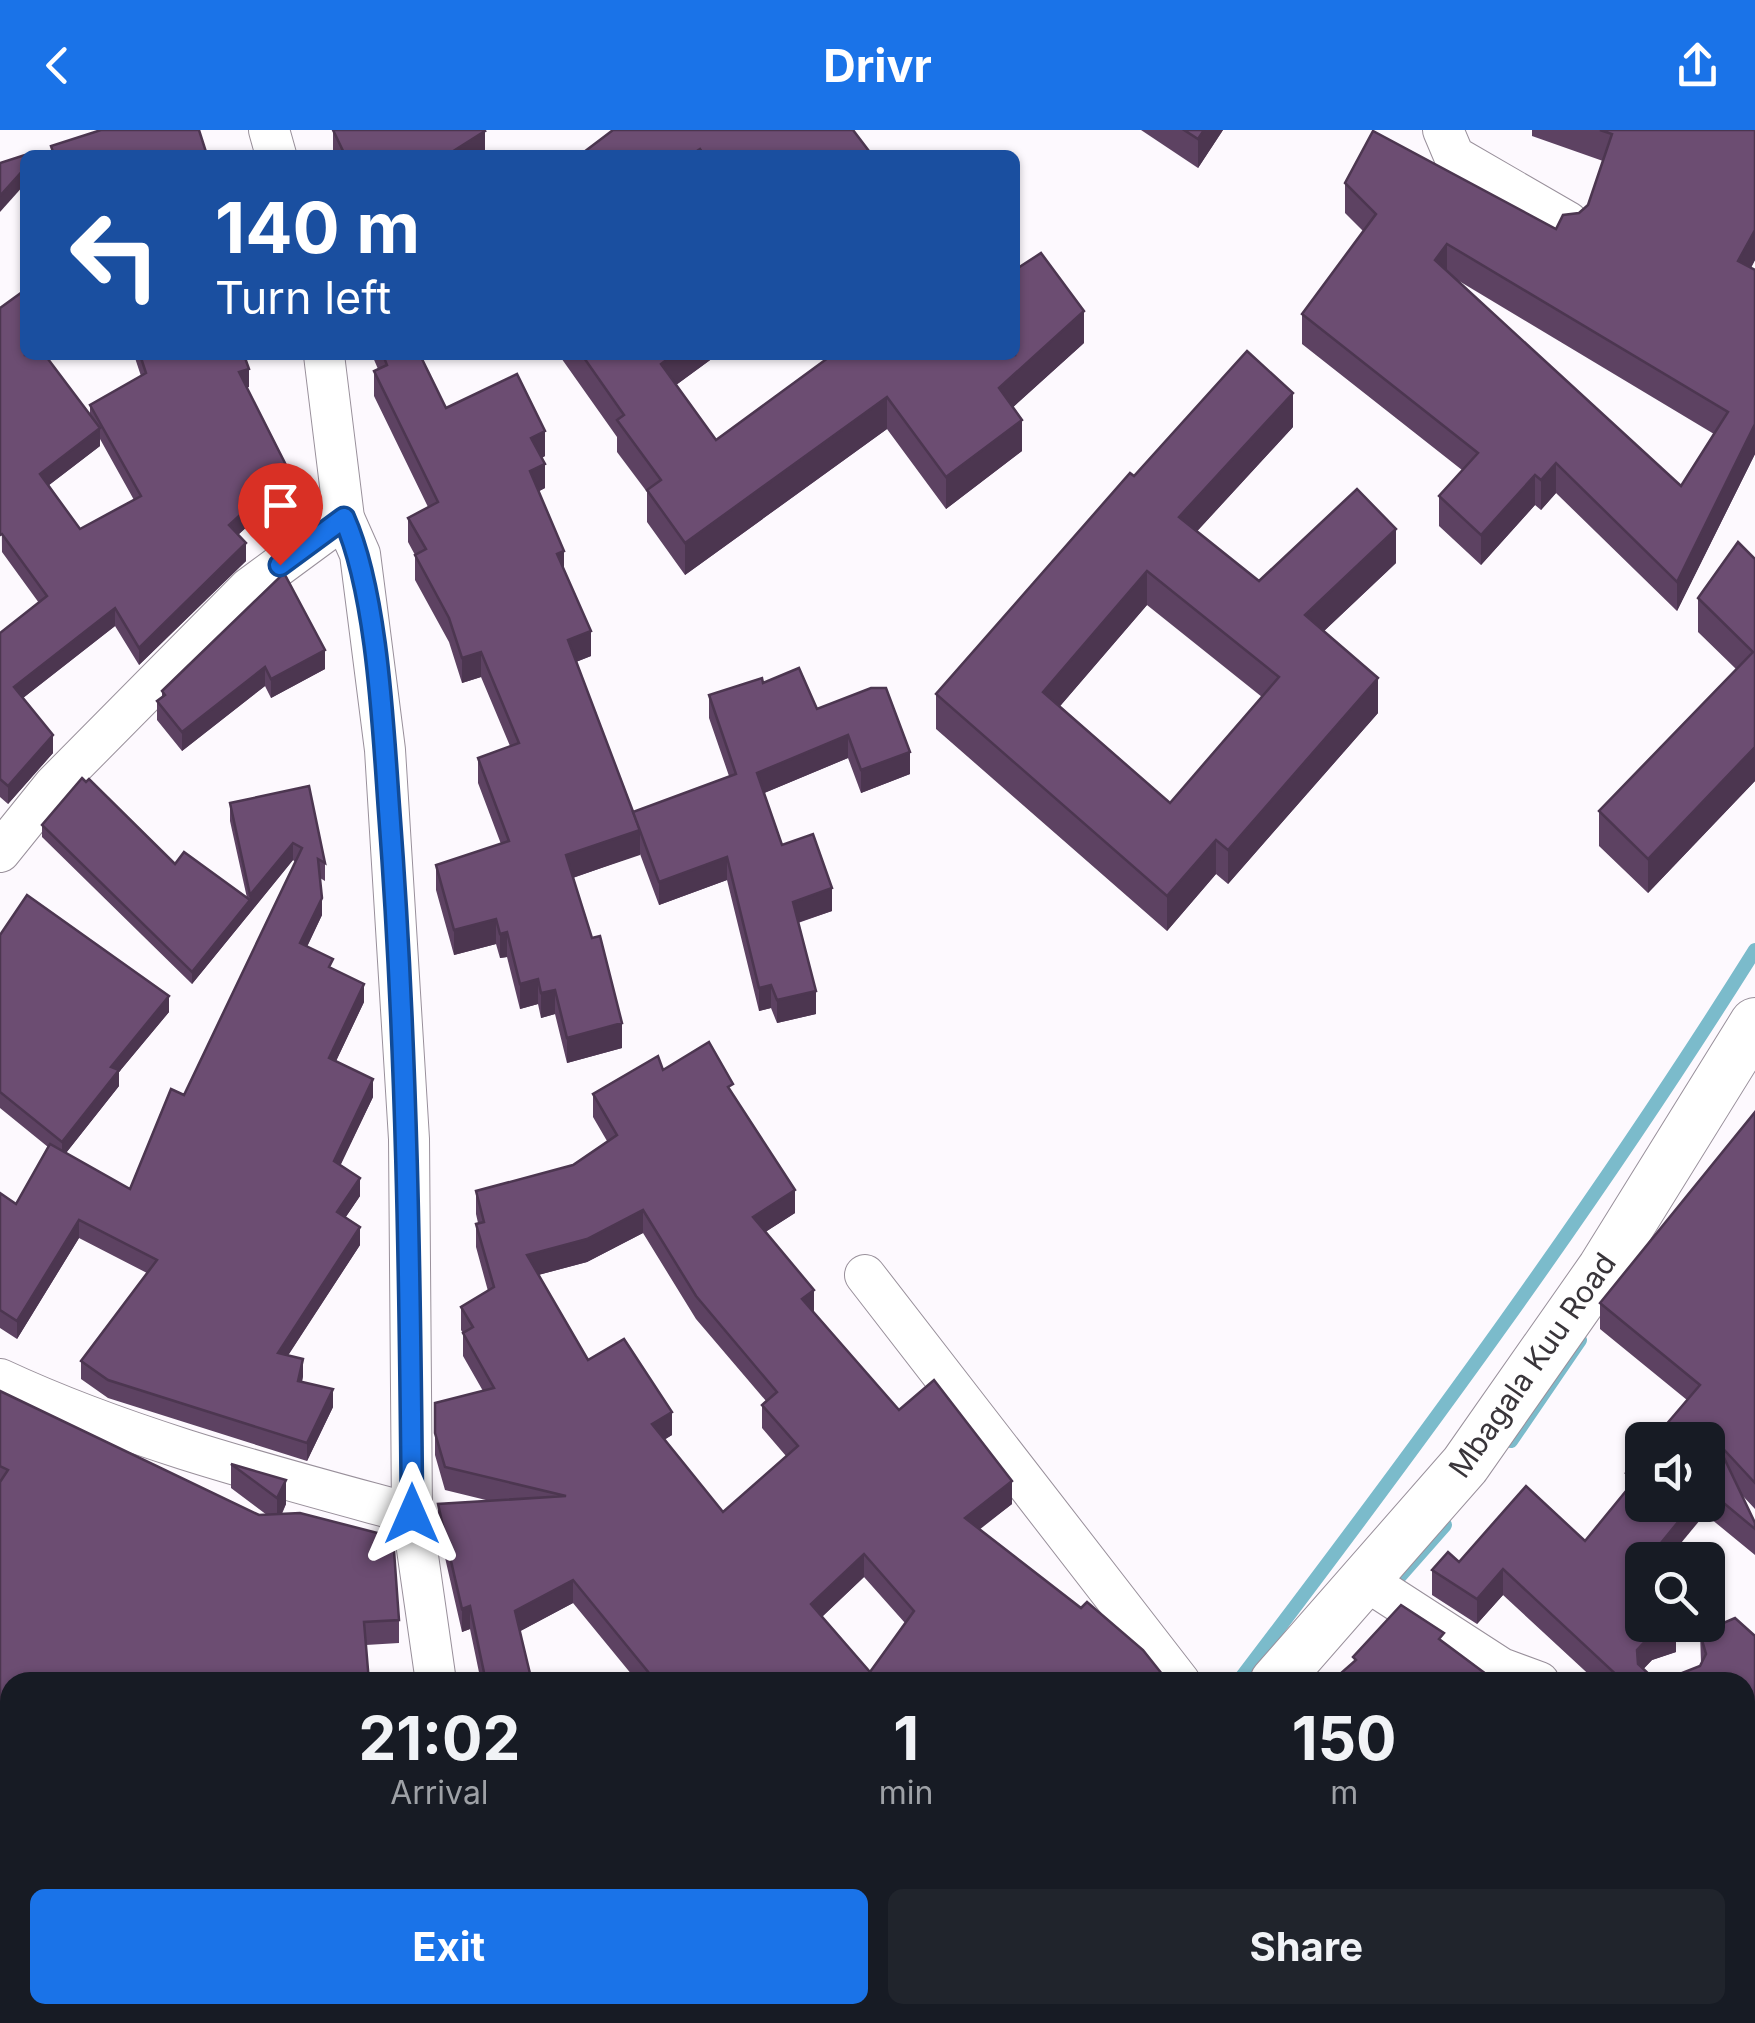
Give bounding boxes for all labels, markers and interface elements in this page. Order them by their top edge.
icon: back [30,38,85,93]
text: Drivr [823,38,932,93]
icon: share [1670,38,1725,93]
text: 140 m [215,185,420,270]
icon: left [50,190,180,320]
text: Turn left [215,270,391,325]
pin [238,463,323,566]
icon: arrive [253,478,308,533]
street label: Mbagala Kuu Road [1441,1246,1623,1484]
map controls [1625,1422,1725,1642]
button: sound [1625,1422,1725,1522]
position arrow [360,1462,464,1566]
button: search [1625,1542,1725,1642]
text: 21:02 [358,1702,520,1774]
text: 1 [893,1702,919,1774]
text: 150 [1292,1702,1397,1774]
text: Arrival [390,1773,489,1812]
text: min [879,1773,933,1812]
text: m [1330,1773,1358,1812]
button: Exit [30,1889,868,2004]
button: Share [888,1889,1725,2004]

